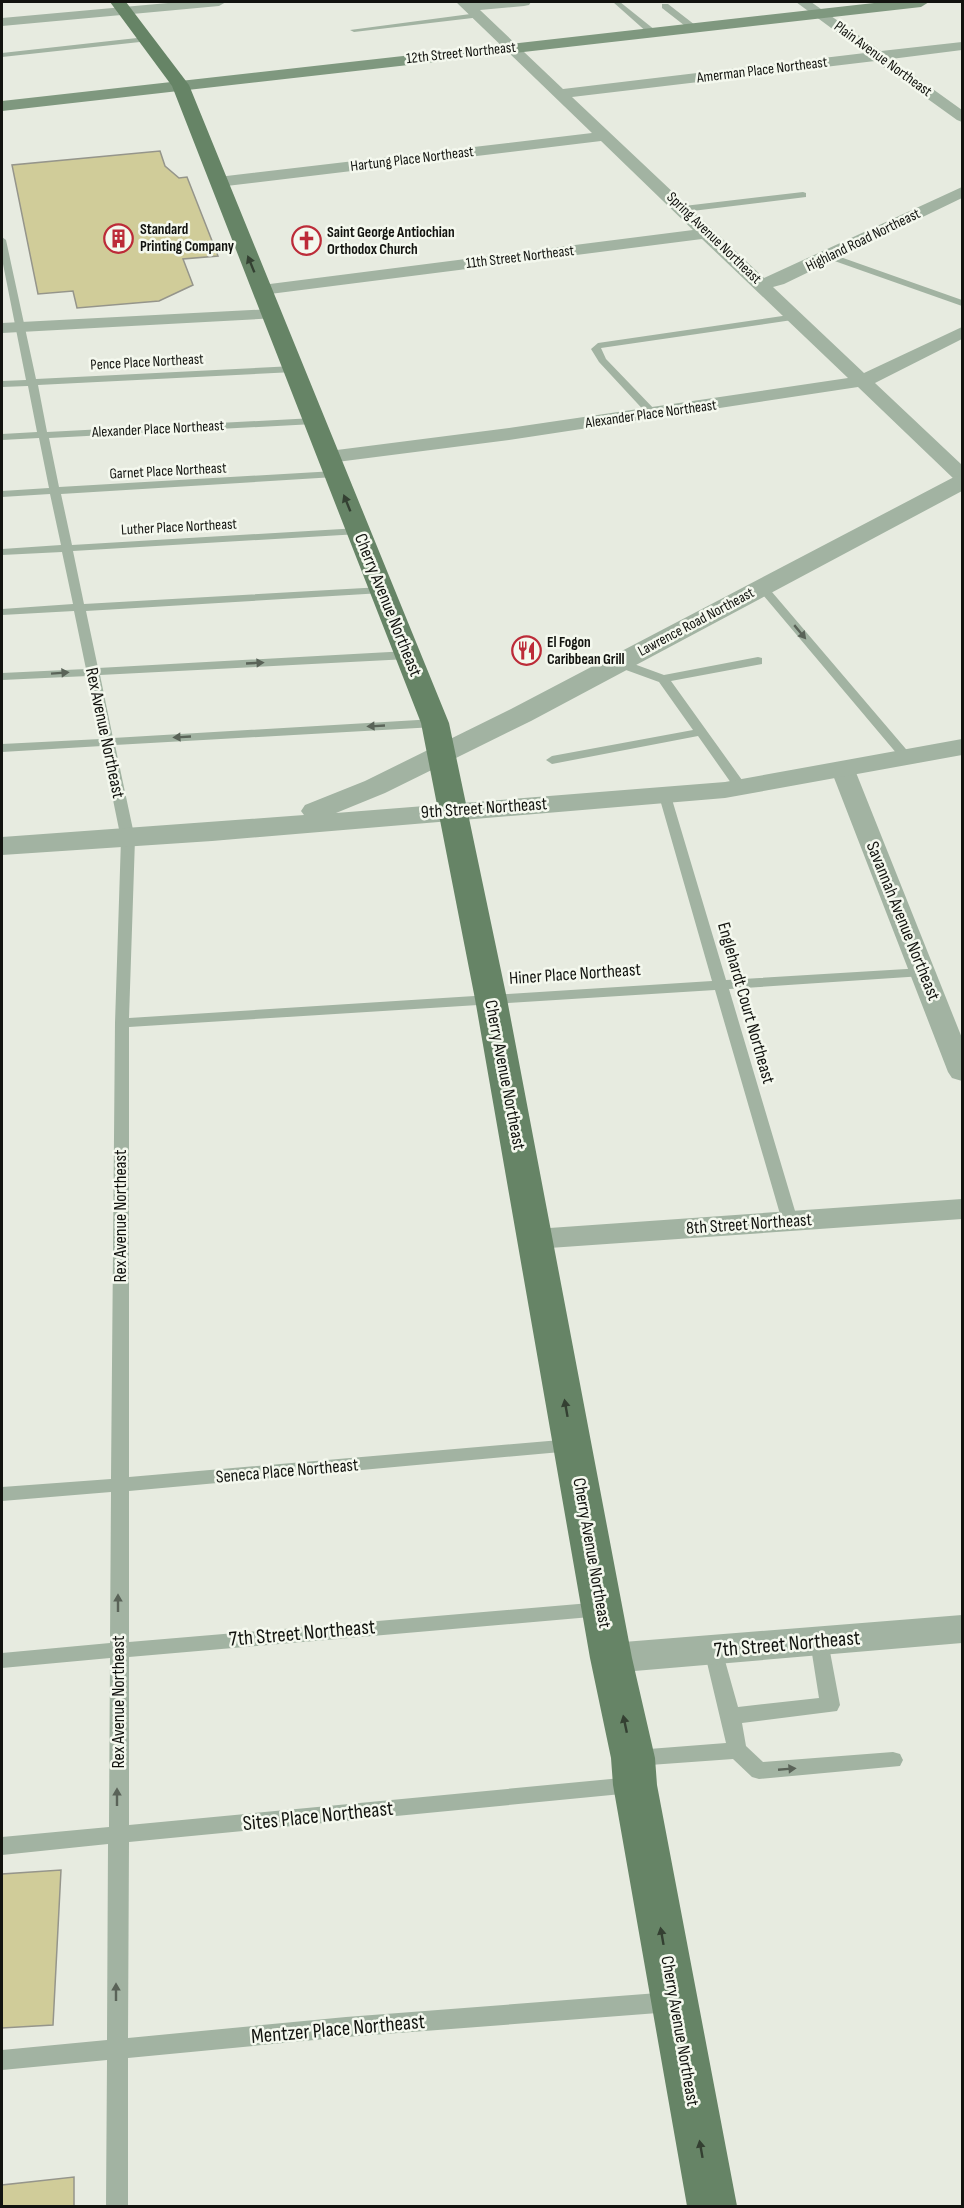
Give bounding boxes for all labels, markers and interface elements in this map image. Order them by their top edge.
street label: Plain Avenue Northeast [830,17,936,101]
street label: 12th Street Northeast [405,38,517,68]
street label: Amerman Place Northeast [695,53,829,88]
street label: Hartung Place Northeast [349,142,475,176]
street label: Spring Avenue Northeast [663,188,766,288]
street label: Highland Road Northeast [803,204,924,276]
place label: Standard Printing Company [140,220,235,256]
building icon: Standard Printing Company [103,222,135,254]
place label: Saint George Antiochian Orthodox Church [327,223,455,259]
church icon: Saint George Antiochian Orthodox Church [290,225,322,257]
street label: 11th Street Northeast [465,241,576,273]
one-way arrow [246,255,255,273]
street label: Pence Place Northeast [90,350,205,374]
street label: Alexander Place Northeast [583,395,718,433]
street label: Alexander Place Northeast [90,416,225,442]
street label: Garnet Place Northeast [109,458,227,484]
one-way arrow [342,494,352,512]
street label: Luther Place Northeast [121,514,238,540]
street label: Cherry Avenue Northeast [350,531,426,680]
street label: Lawrence Road Northeast [635,583,758,661]
one-way arrow [793,624,806,639]
place label: El Fogon Caribbean Grill [547,633,625,669]
restaurant icon: El Fogon Caribbean Grill [510,635,542,667]
one-way arrow [245,658,264,667]
street label: Rex Avenue Northeast [81,666,129,801]
one-way arrow [50,669,69,678]
one-way arrow [367,721,386,731]
one-way arrow [172,732,191,741]
street label: 9th Street Northeast [420,793,548,823]
street label: Savannah Avenue Northeast [862,839,945,1004]
street label: Englehardt Court Northeast [713,920,779,1087]
street label: Hiner Place Northeast [508,959,642,989]
street label: Cherry Avenue Northeast [480,998,530,1152]
street label: Rex Avenue Northeast [110,1149,131,1283]
street label: 8th Street Northeast [685,1209,813,1239]
one-way arrow [561,1399,570,1418]
street label: Seneca Place Northeast [215,1454,360,1488]
street label: Cherry Avenue Northeast [568,1476,616,1630]
one-way arrow [114,1593,123,1612]
street label: 7th Street Northeast [228,1614,376,1652]
street label: 7th Street Northeast [713,1625,861,1663]
street label: Rex Avenue Northeast [108,1635,129,1769]
one-way arrow [620,1714,629,1733]
one-way arrow [777,1764,796,1774]
one-way arrow [112,1788,122,1807]
street label: Sites Place Northeast [242,1796,394,1836]
one-way arrow [658,1927,667,1946]
street label: Cherry Avenue Northeast [656,1954,704,2108]
one-way arrow [111,1983,121,2002]
street label: Mentzer Place Northeast [250,2009,426,2049]
one-way arrow [696,2139,705,2158]

